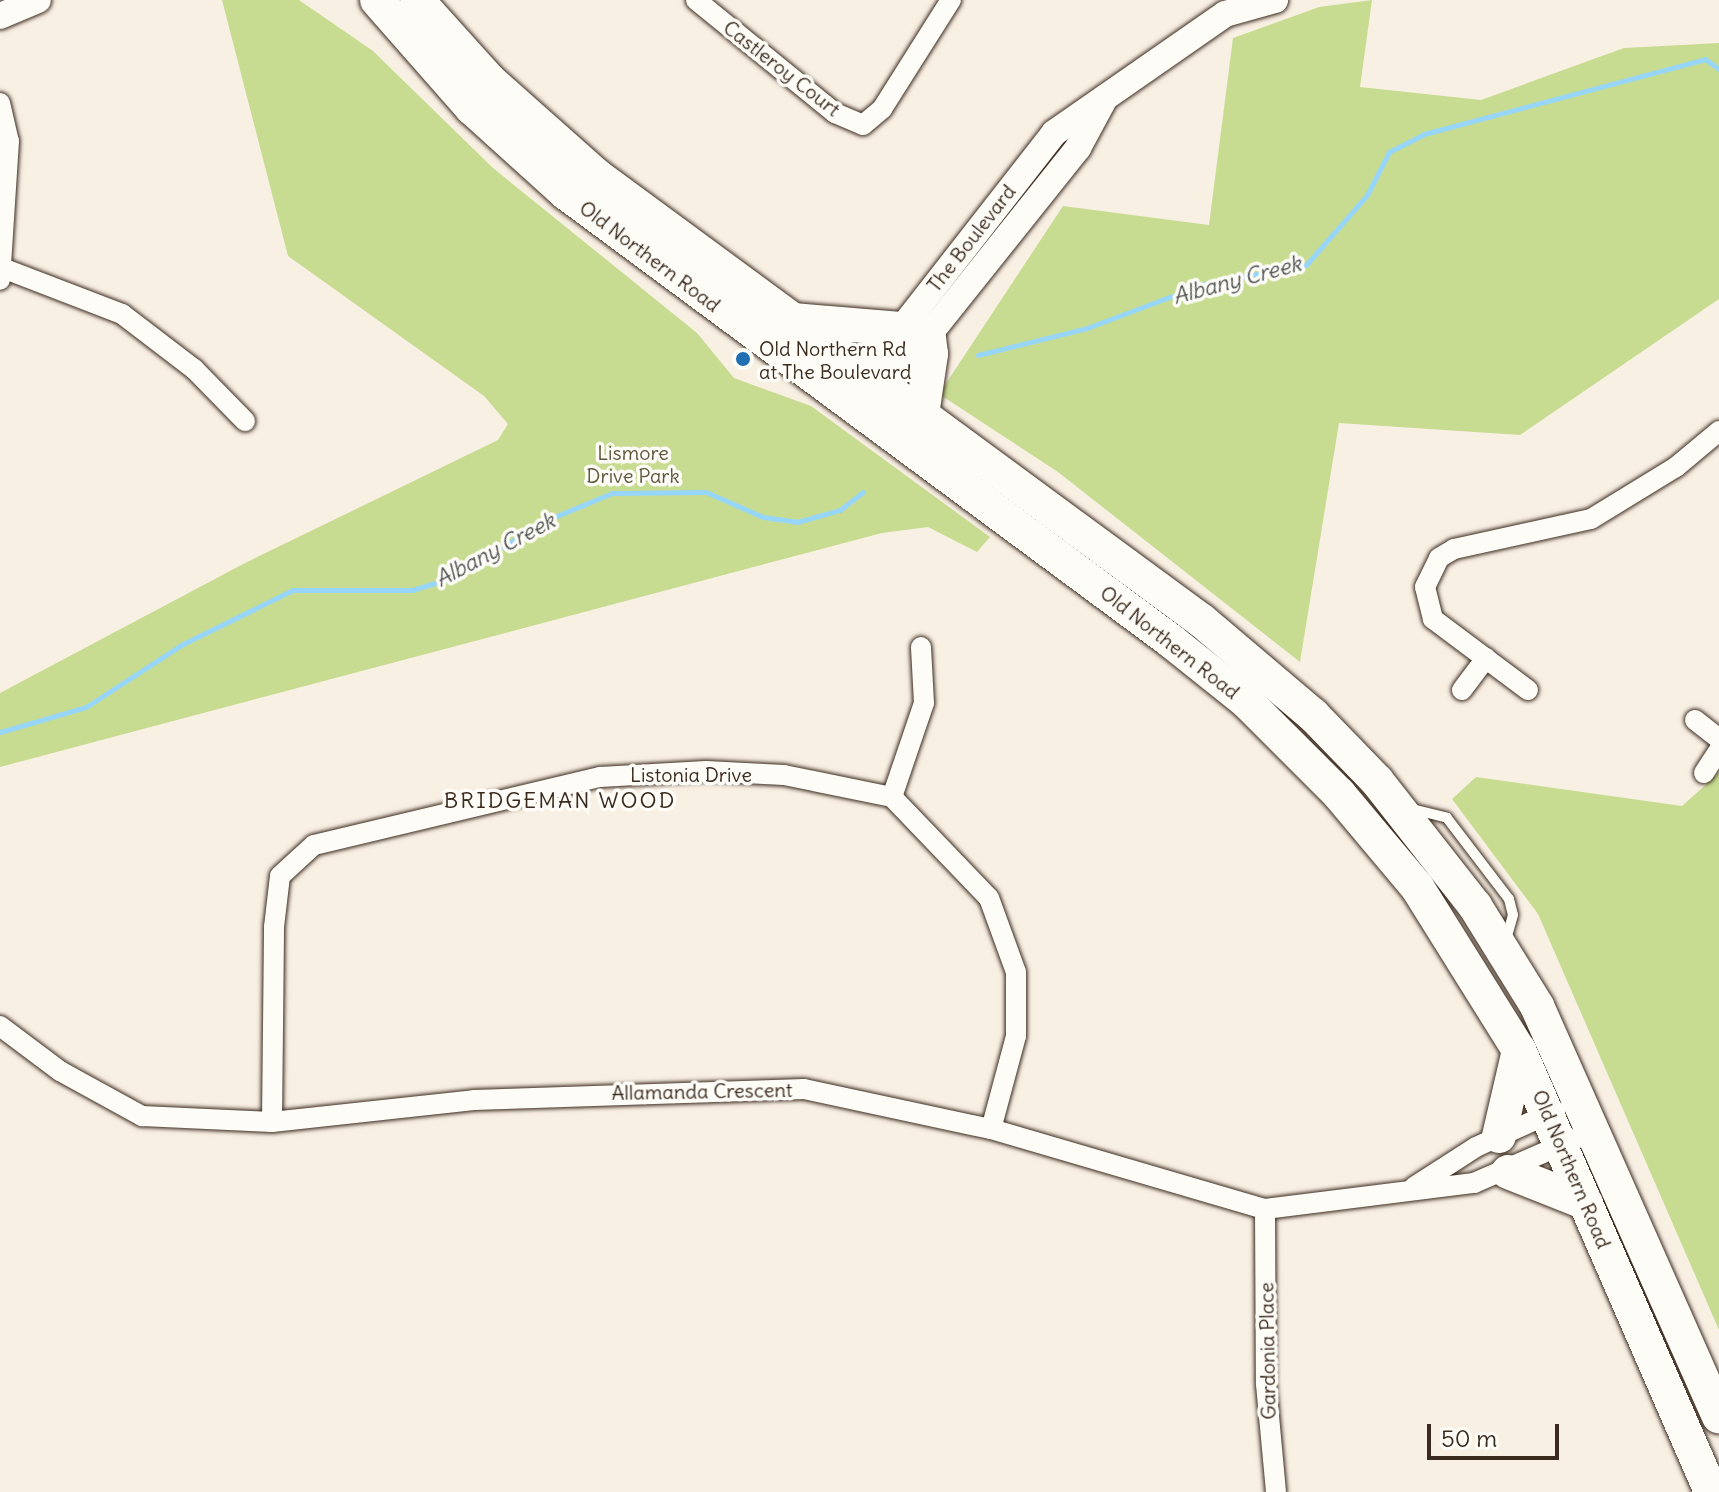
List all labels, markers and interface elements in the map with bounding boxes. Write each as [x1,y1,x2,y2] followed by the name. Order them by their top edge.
[719,15,845,121] street label: Castleroy Court
[922,180,1020,296] street label: The Boulevard
[575,195,725,317] street label: Old Northern Road
[1170,250,1304,310] water label: Albany Creek
[759,336,911,383] place label: Old Northern Rd at The Boulevard
[734,350,752,368] marker: Old Northern Rd at The Boulevard
[586,440,680,487] park label: Lismore Drive Park
[431,507,559,593] water label: Albany Creek
[1096,580,1244,704] street label: Old Northern Road
[630,762,752,786] street label: Listonia Drive
[444,788,676,814] district label: BRIDGEMAN WOOD
[611,1077,793,1105] street label: Allamanda Crescent
[1528,1086,1616,1252] street label: Old Northern Road
[1254,1282,1280,1420] street label: Gardonia Place
[1431,1408,1563,1458] scale bar
[1441,1423,1497,1453] text: 50 m

